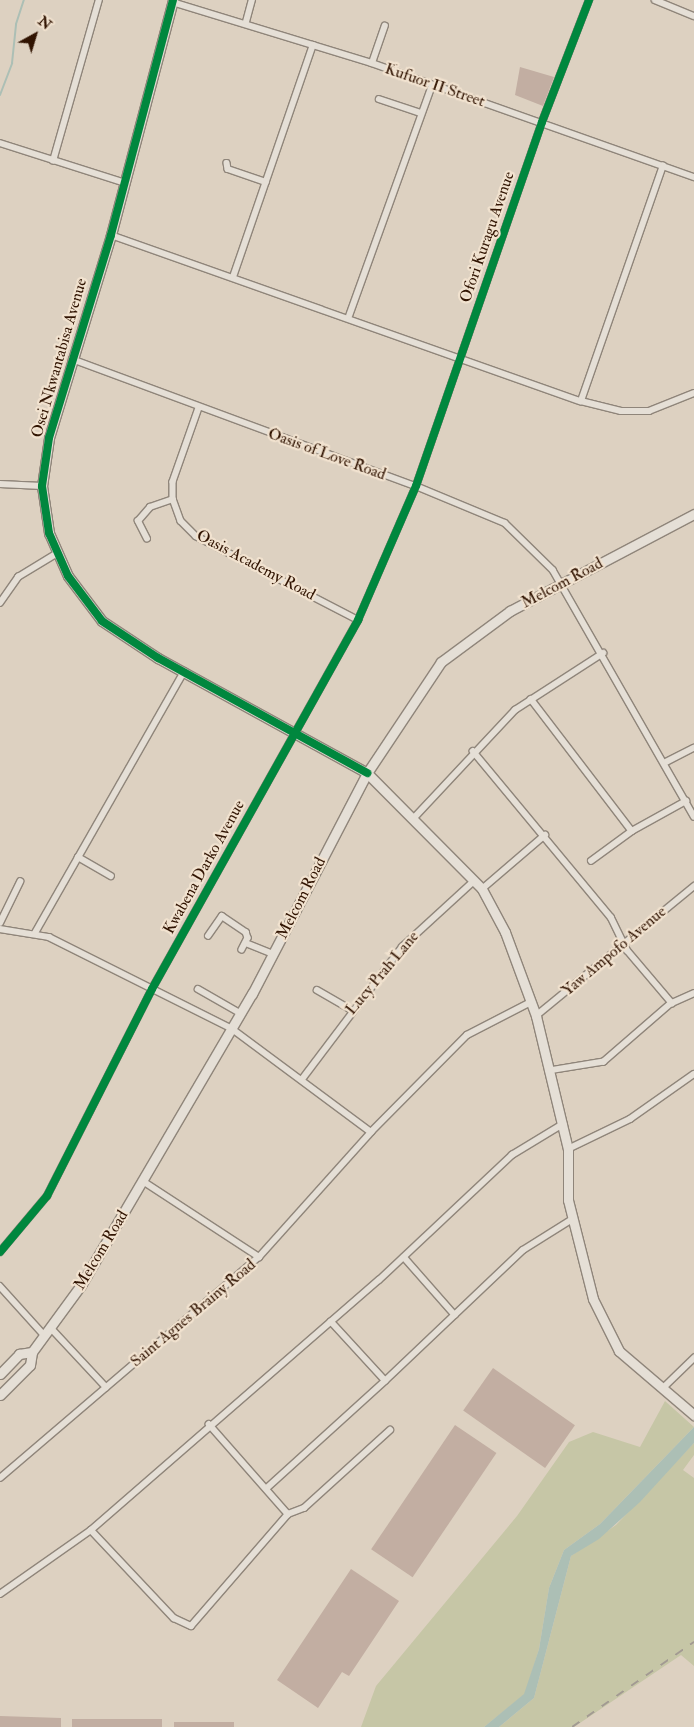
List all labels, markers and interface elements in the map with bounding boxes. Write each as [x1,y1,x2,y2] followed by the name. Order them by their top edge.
[10,10,60,60] north arrow
[35,12,55,34] text: N
[382,59,488,111] street label: Kufuor II Street
[456,169,518,305] street label: Ofori Kuragu Avenue
[27,276,91,440] street label: Osei Nkwantabisa Avenue
[265,424,389,484] street label: Oasis of Love Road
[193,526,319,604] street label: Oasis Academy Road
[518,554,606,612] street label: Melcom Road
[159,797,249,937] street label: Kwabena Darko Avenue
[272,854,330,942] street label: Melcom Road
[558,902,670,1000] street label: Yaw Ampofo Avenue
[341,927,423,1019] street label: Lucy Prah Lane
[70,1207,132,1293] street label: Melcom Road
[127,1255,259,1371] street label: Saint Agnes Brainy Road

